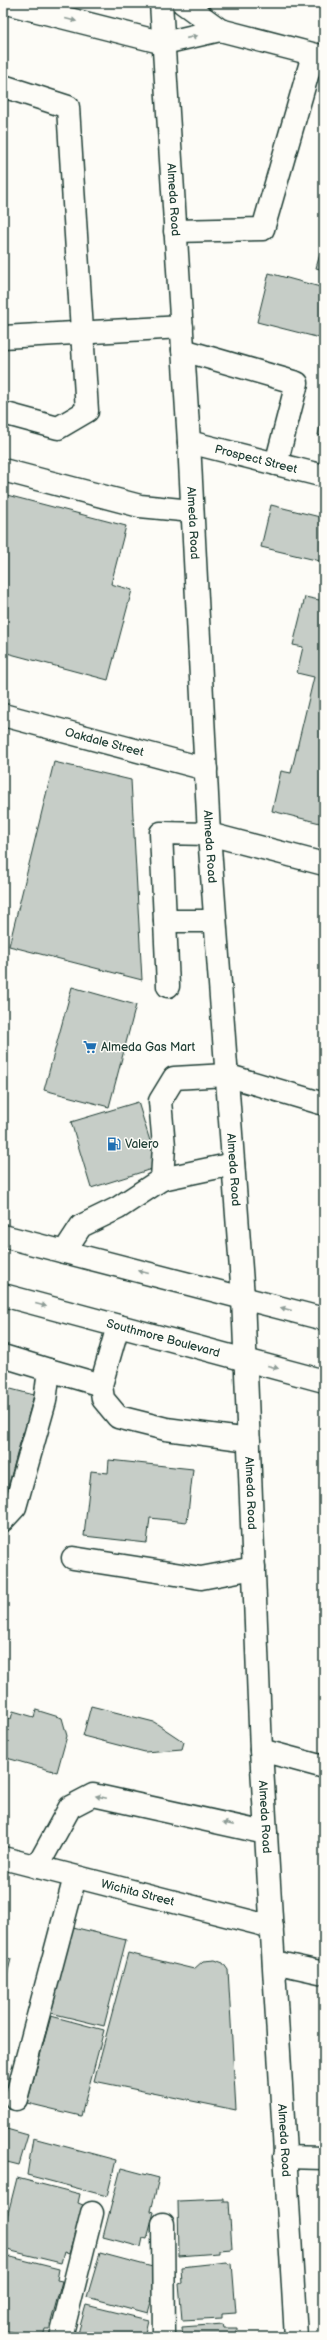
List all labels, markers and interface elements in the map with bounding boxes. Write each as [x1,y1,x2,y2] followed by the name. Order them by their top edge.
[65,17,77,23] one-way arrow
[186,33,198,39] one-way arrow
[163,163,183,237] street label: Almeda Road
[213,442,299,477] street label: Prospect Street
[183,486,202,560] street label: Almeda Road
[63,725,146,760] street label: Oakdale Street
[200,810,220,884] street label: Almeda Road
[82,1039,98,1055] supermarket icon: Almeda Gas Mart
[101,1040,196,1055] place label: Almeda Gas Mart
[223,1133,243,1207] street label: Almeda Road
[106,1136,122,1152] fuel station icon: Valero
[125,1137,159,1152] place label: Valero
[137,1269,149,1275] one-way arrow
[35,1302,47,1308] one-way arrow
[280,1306,292,1312] one-way arrow
[105,1316,222,1361] street label: Southmore Boulevard
[268,1364,280,1370] one-way arrow
[241,1456,259,1530] street label: Almeda Road
[255,1780,274,1854] street label: Almeda Road
[95,1794,107,1800] one-way arrow
[222,1821,234,1827] one-way arrow
[99,1876,176,1910] street label: Wichita Street
[274,2103,293,2177] street label: Almeda Road

